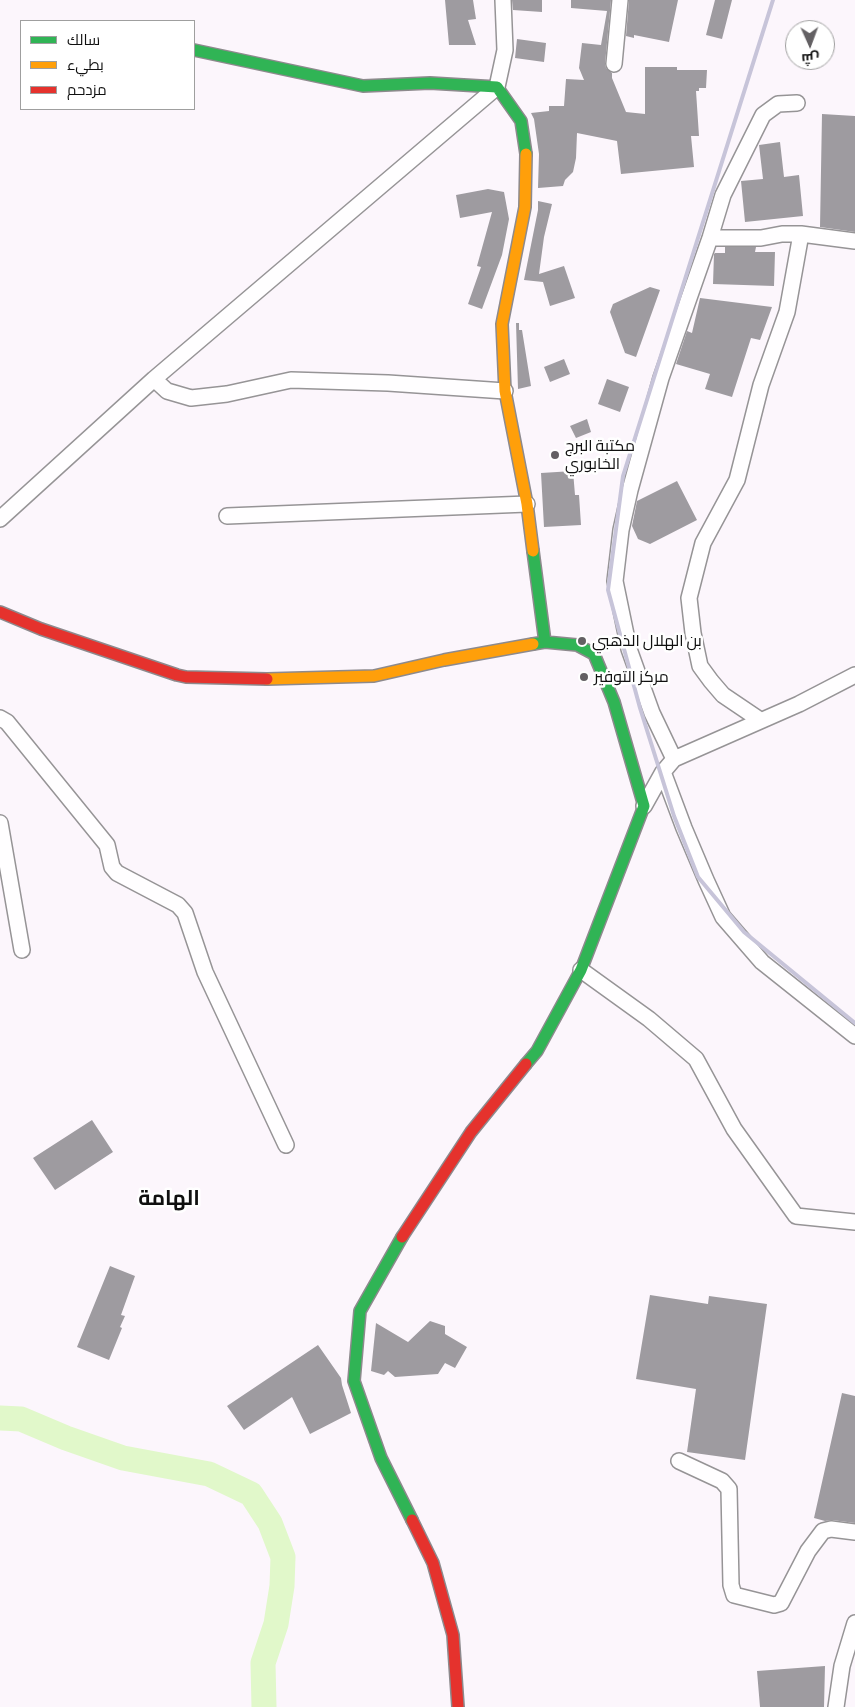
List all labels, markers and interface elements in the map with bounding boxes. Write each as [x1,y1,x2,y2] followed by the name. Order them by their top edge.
[20,20,195,110] legend
[785,20,835,70] north arrow
[67,32,100,48] text: سالك
[801,51,820,67] text: ش
[67,57,104,73] text: بطيء
[67,82,107,98] text: مزدحم
[565,436,635,474] place label: مكتبة البرج الخابوري
[549,449,561,461] marker: مكتبة البرج الخابوري
[592,631,702,651] place label: بن الهلال الذهبي
[576,635,588,647] marker: بن الهلال الذهبي
[594,667,669,687] place label: مركز التوفير
[578,671,590,683] marker: مركز التوفير
[138,1186,200,1212] district label: الهامة

